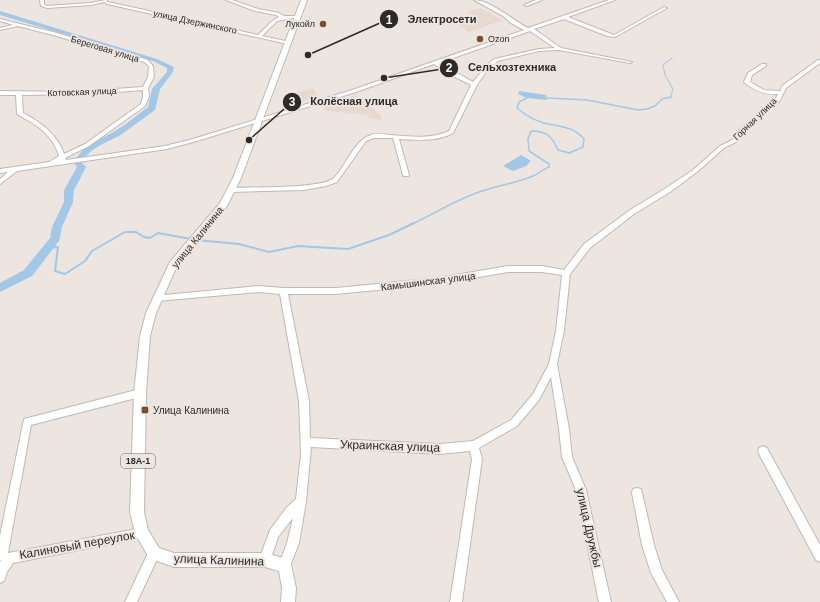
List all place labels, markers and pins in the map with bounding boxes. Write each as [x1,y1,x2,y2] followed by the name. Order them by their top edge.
[379,8,484,31] callout: Электросети
[285,19,315,29] place label: Лукойл
[318,19,328,29] marker: Лукойл
[475,34,485,44] marker: Ozon
[488,34,510,44] place label: Ozon
[439,56,564,79] callout: Сельхозтехника
[282,90,406,113] callout: Колёсная улица
[140,405,150,415] marker: Улица Калинина
[153,405,230,416] place label: Улица Калинина

